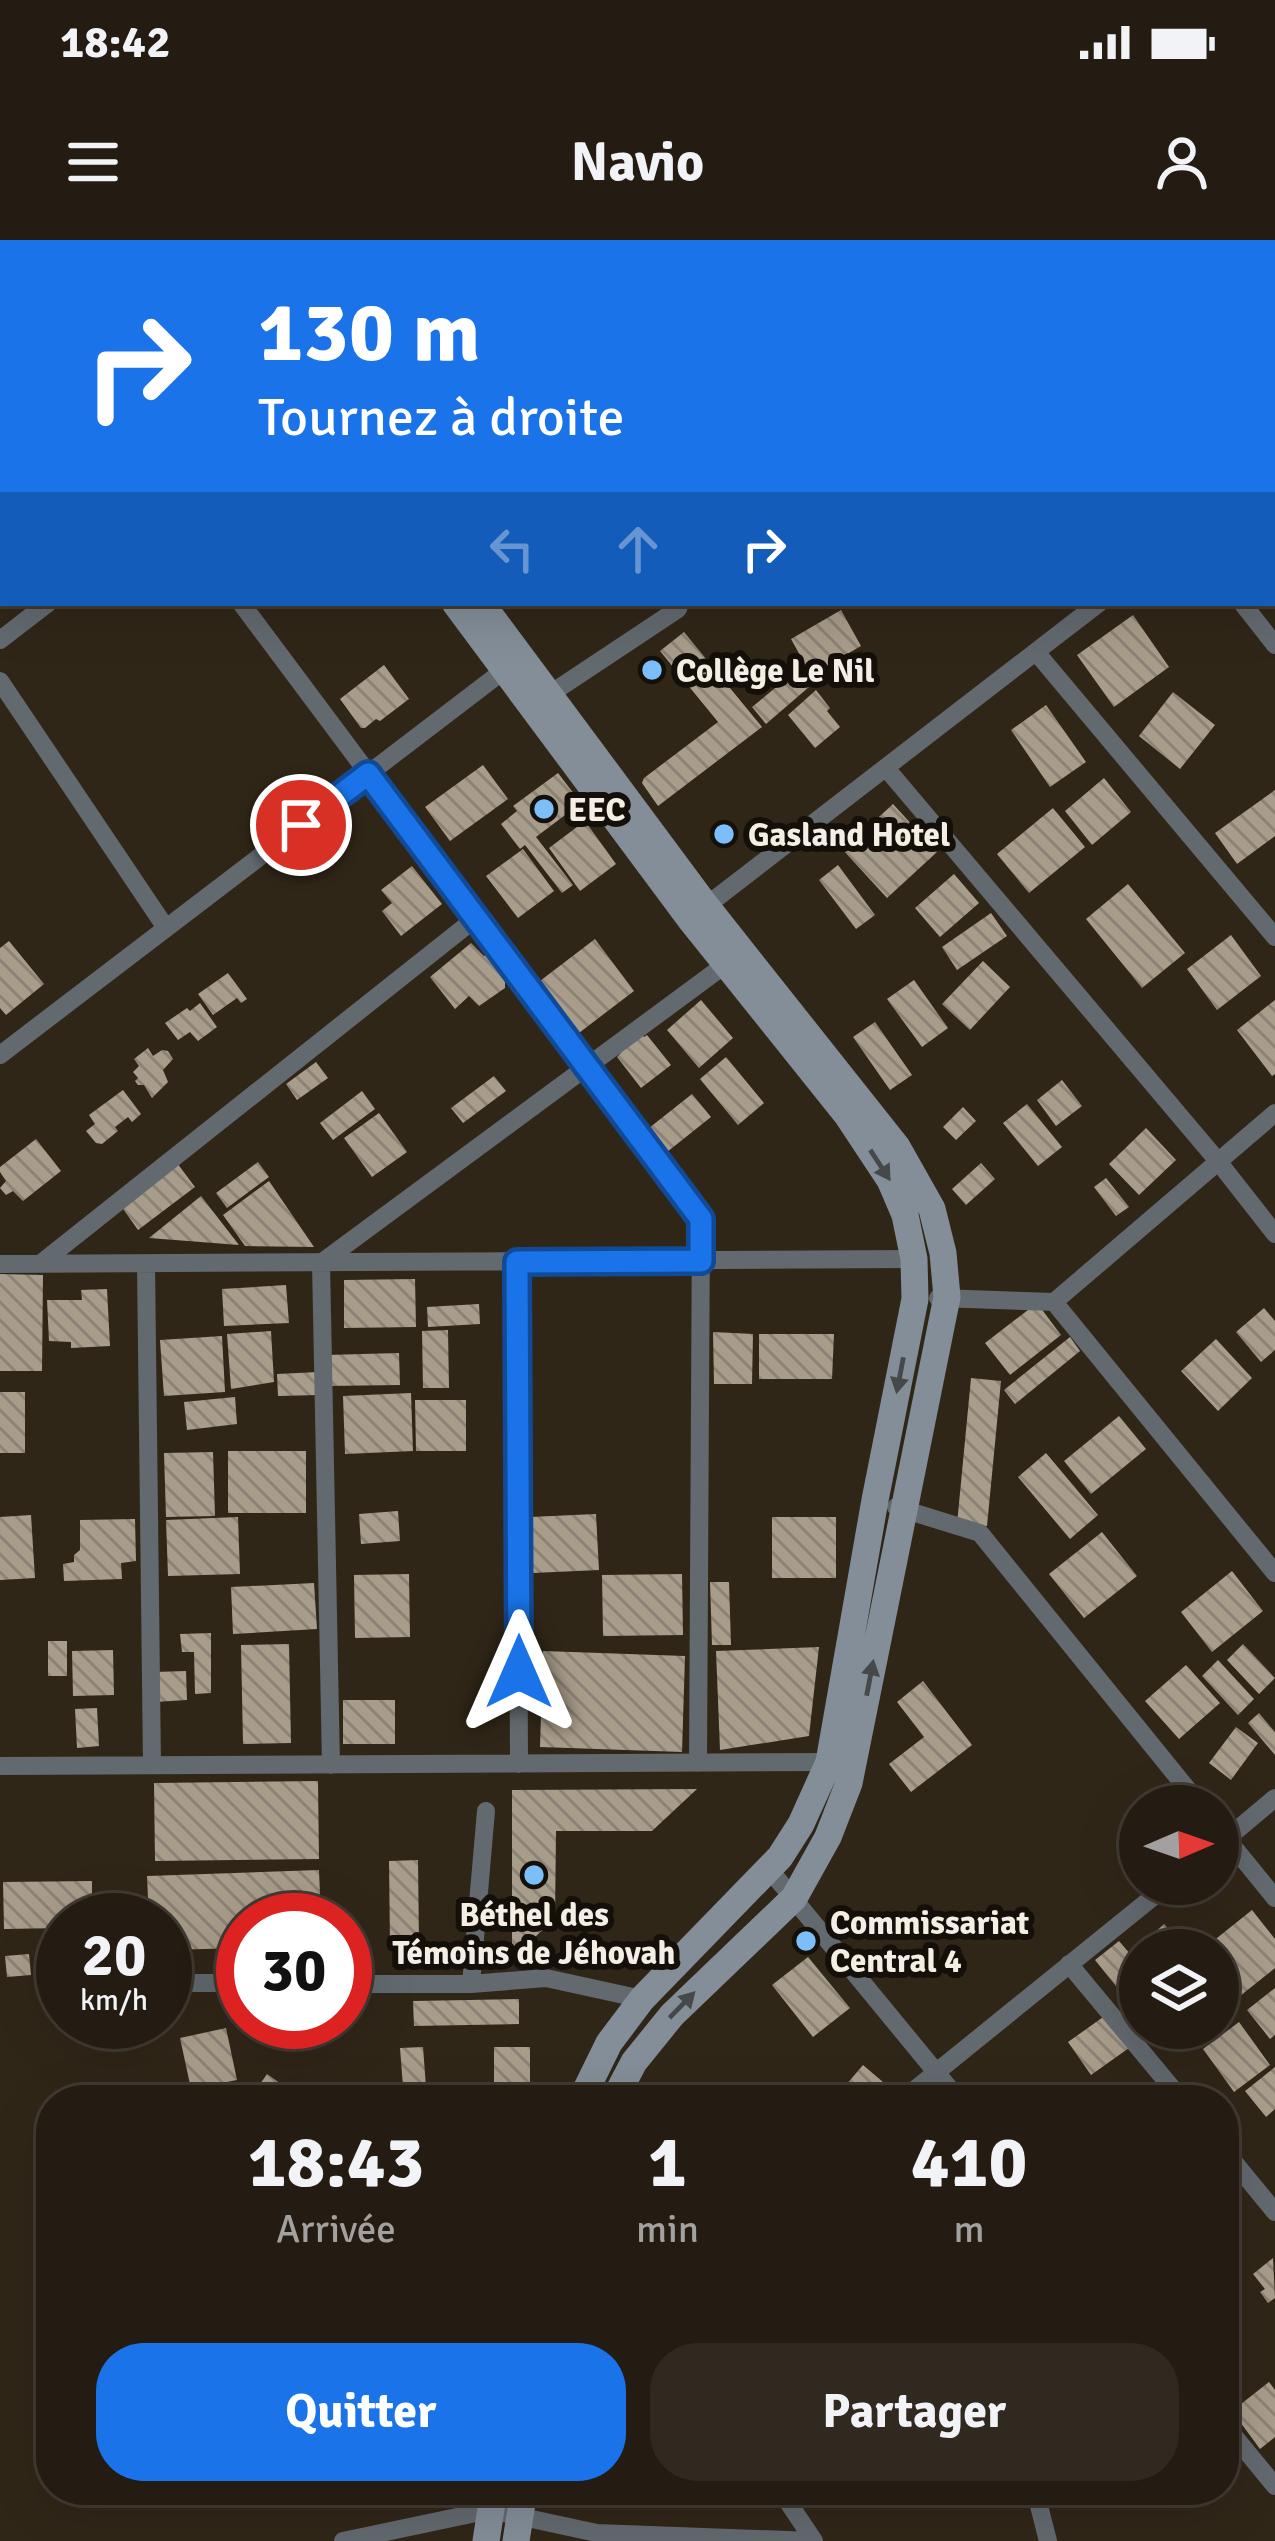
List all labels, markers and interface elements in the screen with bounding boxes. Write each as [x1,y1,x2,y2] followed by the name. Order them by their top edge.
[60,15,170,70] text: 18:42
[60,129,126,195] icon: menu
[571,129,704,196] text: Navio
[1149,129,1215,195] icon: person
[258,281,480,385] text: 130 m
[60,288,216,444] icon: right
[258,384,625,451] text: Tournez à droite
[479,516,545,582] icon: left
[605,516,671,582] icon: ahead
[731,516,797,582] icon: right
[676,651,875,692] place label: Collège Le Nil
[639,657,665,683] marker: Collège Le Nil
[250,774,352,876] pin
[568,790,626,831] place label: EEC
[268,792,334,858] icon: arrive
[531,796,557,822] marker: EEC
[748,815,950,856] place label: Gasland Hotel
[711,821,737,847] marker: Gasland Hotel
[869,1149,891,1182] one-way arrow
[890,1356,909,1394] one-way arrow
[456,1609,582,1735] position arrow
[862,1659,881,1697] one-way arrow
[1119,1785,1239,1905] north arrow
[1119,1785,1239,2049] map controls
[521,1862,547,1888] marker: Béthel des Témoins de Jéhovah
[216,1893,372,2049] speed limit sign: 30
[393,1895,675,1974] place label: Béthel des Témoins de Jéhovah
[830,1903,1029,1982] place label: Commissariat Central 4
[82,1919,146,1993] text: 20
[793,1928,819,1954] marker: Commissariat Central 4
[1119,1929,1239,2049] button: layers
[80,1982,148,2019] text: km/h
[668,1991,696,2020] one-way arrow
[248,2118,424,2207] text: 18:43
[648,2118,687,2207] text: 1
[911,2118,1027,2207] text: 410
[276,2205,396,2253] text: Arrivée
[636,2205,699,2253] text: min
[953,2205,985,2253] text: m
[96,2343,626,2481] button: Quitter
[650,2343,1179,2481] button: Partager

